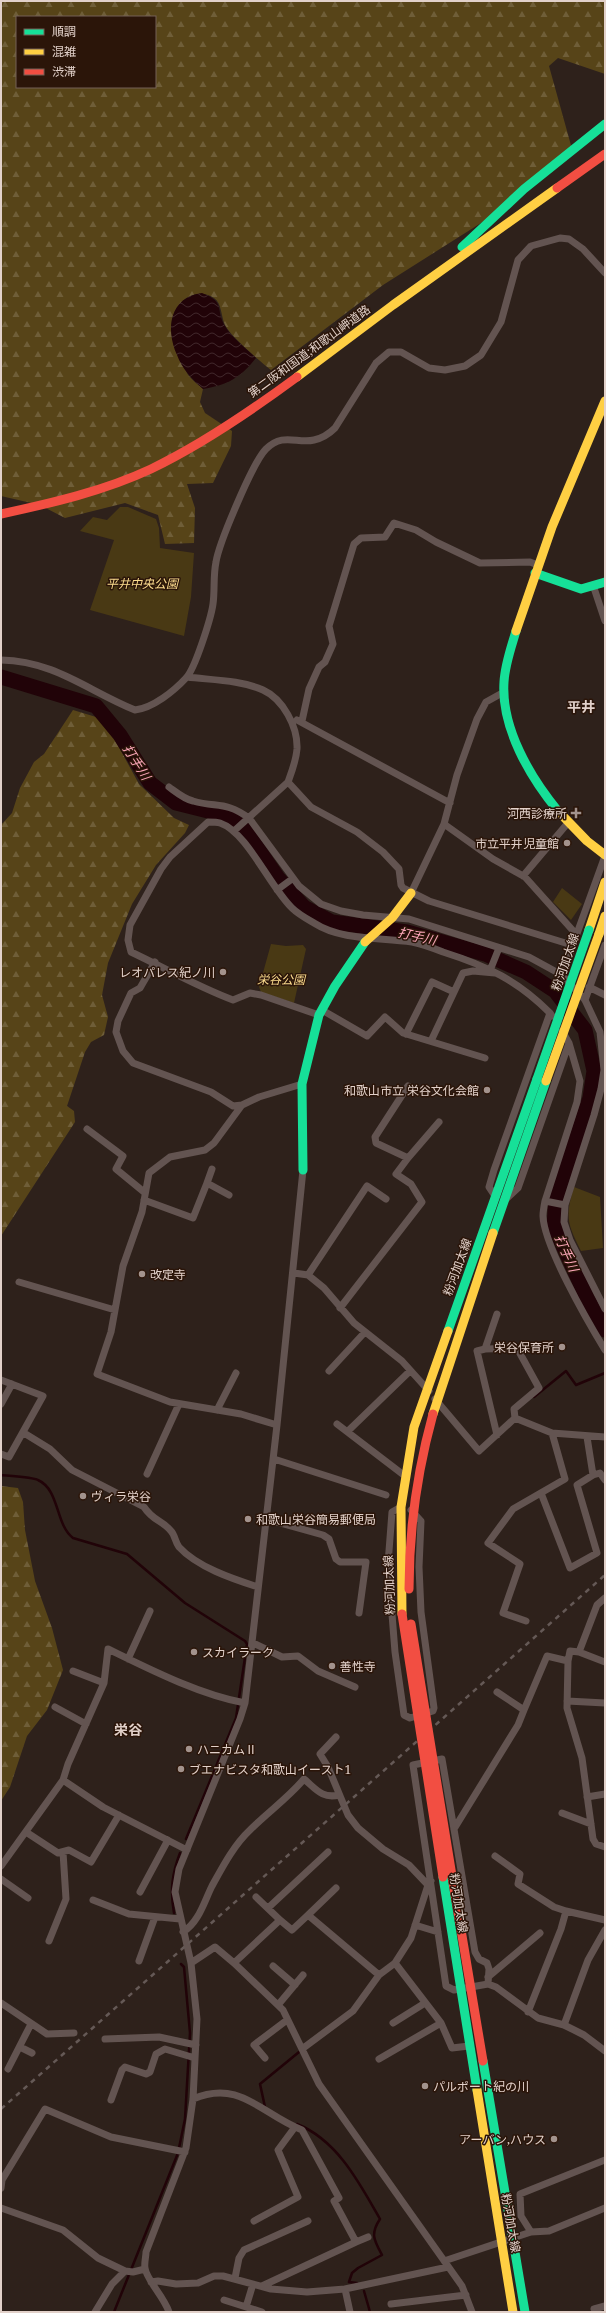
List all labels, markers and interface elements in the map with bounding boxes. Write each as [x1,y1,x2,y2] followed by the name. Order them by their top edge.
[16,16,156,88] legend
[52,23,76,40] text: 順調
[52,43,76,60] text: 混雑
[52,63,76,80] text: 渋滞
[244,301,374,401] street label: 第二阪和国道;和歌山岬道路
[106,575,180,592] park label: 平井中央公園
[567,697,595,716] district label: 平井
[119,741,156,785] water label: 打手川
[507,805,567,822] place label: 河西診療所
[570,807,582,819] marker: 河西診療所
[475,835,559,852] place label: 市立平井児童館
[562,838,572,848] marker: 市立平井児童館
[396,923,440,950] water label: 打手川
[547,931,583,993] street label: 粉河加太線
[119,964,215,981] place label: レオパレス紀ノ川
[218,967,228,977] marker: レオパレス紀ノ川
[257,971,307,988] park label: 栄谷公園
[344,1082,479,1099] place label: 和歌山市立 栄谷文化会館
[482,1085,492,1095] marker: 和歌山市立 栄谷文化会館
[551,1232,584,1276] water label: 打手川
[439,1236,475,1298] street label: 粉河加太線
[150,1266,186,1283] place label: 改定寺
[137,1269,147,1279] marker: 改定寺
[494,1339,554,1356] place label: 栄谷保育所
[557,1342,567,1352] marker: 栄谷保育所
[91,1488,151,1505] place label: ヴィラ栄谷
[78,1491,88,1501] marker: ヴィラ栄谷
[256,1511,376,1528] place label: 和歌山栄谷簡易郵便局
[243,1514,253,1524] marker: 和歌山栄谷簡易郵便局
[379,1555,399,1615] street label: 粉河加太線
[202,1644,274,1661] place label: スカイラーク
[189,1647,199,1657] marker: スカイラーク
[340,1658,376,1675] place label: 善性寺
[327,1661,337,1671] marker: 善性寺
[114,1720,143,1739] district label: 栄谷
[197,1741,257,1758] place label: ハニカムⅡ
[184,1744,194,1754] marker: ハニカムⅡ
[189,1761,351,1778] place label: ブエナビスタ和歌山イースト1
[176,1764,186,1774] marker: ブエナビスタ和歌山イースト1
[446,1872,472,1934] street label: 粉河加太線
[433,2078,529,2095] place label: パルポート紀の川
[420,2081,430,2091] marker: パルポート紀の川
[459,2131,546,2148] place label: アーバン,ハウス
[549,2134,559,2144] marker: アーバン,ハウス
[497,2192,525,2254] street label: 粉河加太線

